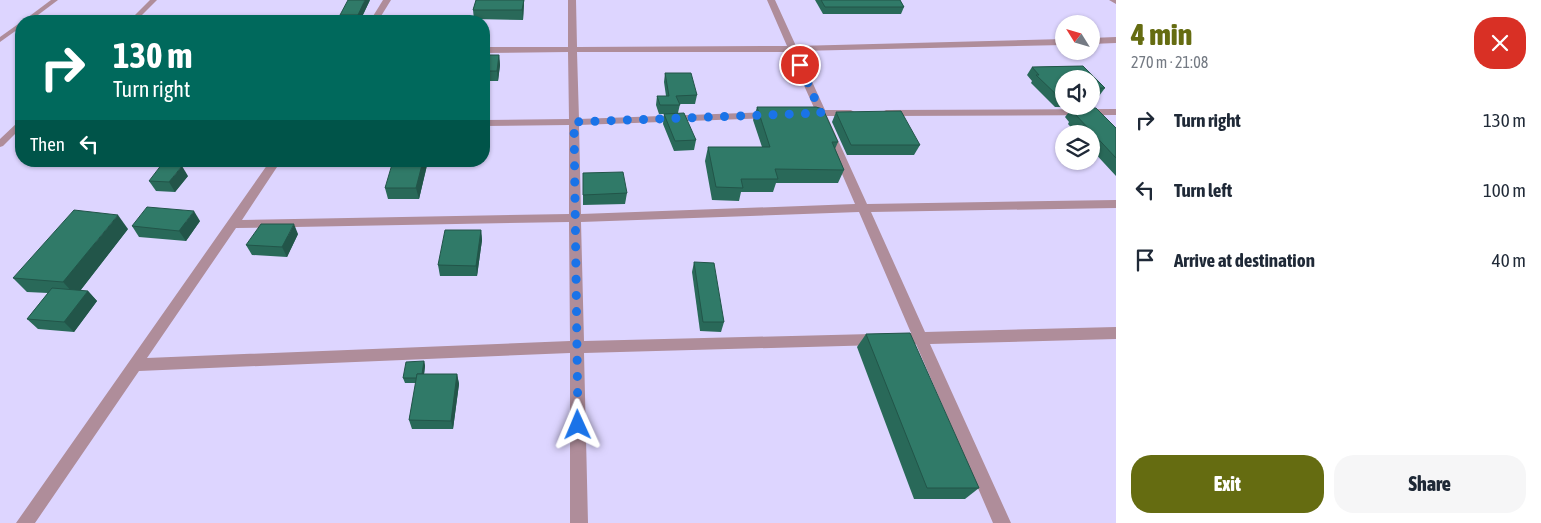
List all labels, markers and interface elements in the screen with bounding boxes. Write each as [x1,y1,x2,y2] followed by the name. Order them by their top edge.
[1055,15,1100,60] north arrow
[1055,15,1100,170] map controls
[1131,17,1192,51] text: 4 min
[1474,17,1526,69] button: close
[30,35,95,100] icon: right
[113,35,192,75] text: 130 m
[779,44,821,86] pin
[786,51,814,79] icon: arrive
[1131,53,1208,71] text: 270 m · 21:08
[1055,70,1100,115] button: sound
[113,76,190,102] text: Turn right
[1131,106,1159,134] icon: right
[1174,109,1241,131] text: Turn right
[1483,109,1526,131] text: 130 m
[1055,125,1100,170] button: layers
[75,130,103,158] icon: left
[30,133,65,155] text: Then
[1131,176,1159,204] icon: left
[1174,179,1232,201] text: Turn left
[1483,179,1526,201] text: 100 m
[1131,246,1159,274] icon: arrive
[1174,249,1315,271] text: Arrive at destination
[1492,249,1526,271] text: 40 m
[551,398,603,450] position arrow
[1131,455,1324,513] button: Exit
[1334,455,1526,513] button: Share

